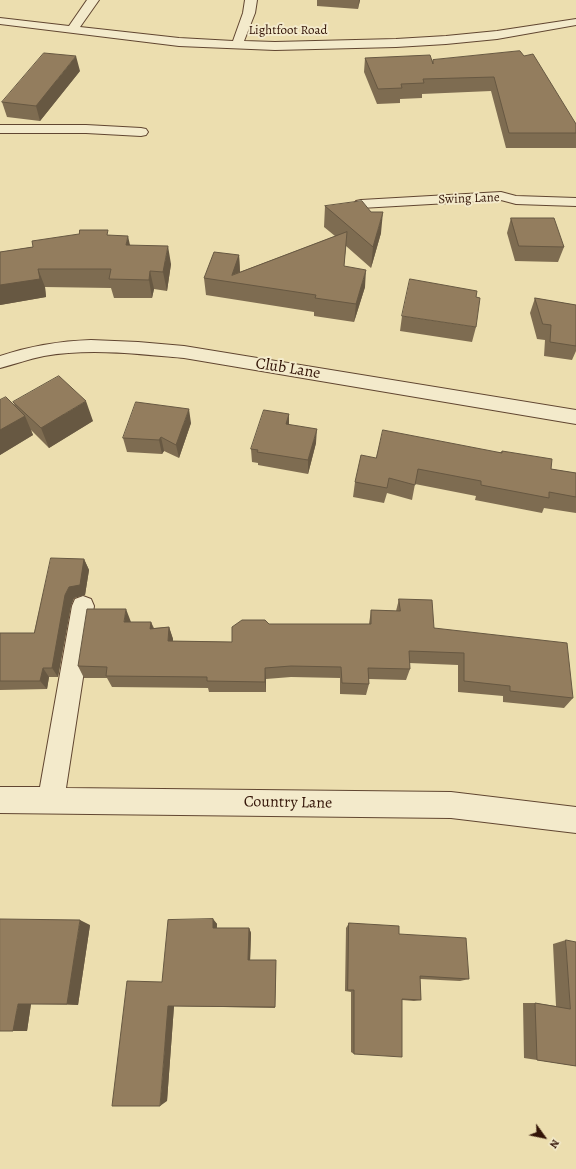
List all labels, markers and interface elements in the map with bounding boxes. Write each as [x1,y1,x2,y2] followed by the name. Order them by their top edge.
[249,23,327,39] street label: Lightfoot Road
[438,190,500,208] street label: Swing Lane
[254,354,322,384] street label: Club Lane
[244,793,332,813] street label: Country Lane
[524,1117,564,1157] north arrow
[546,1136,563,1151] text: N

